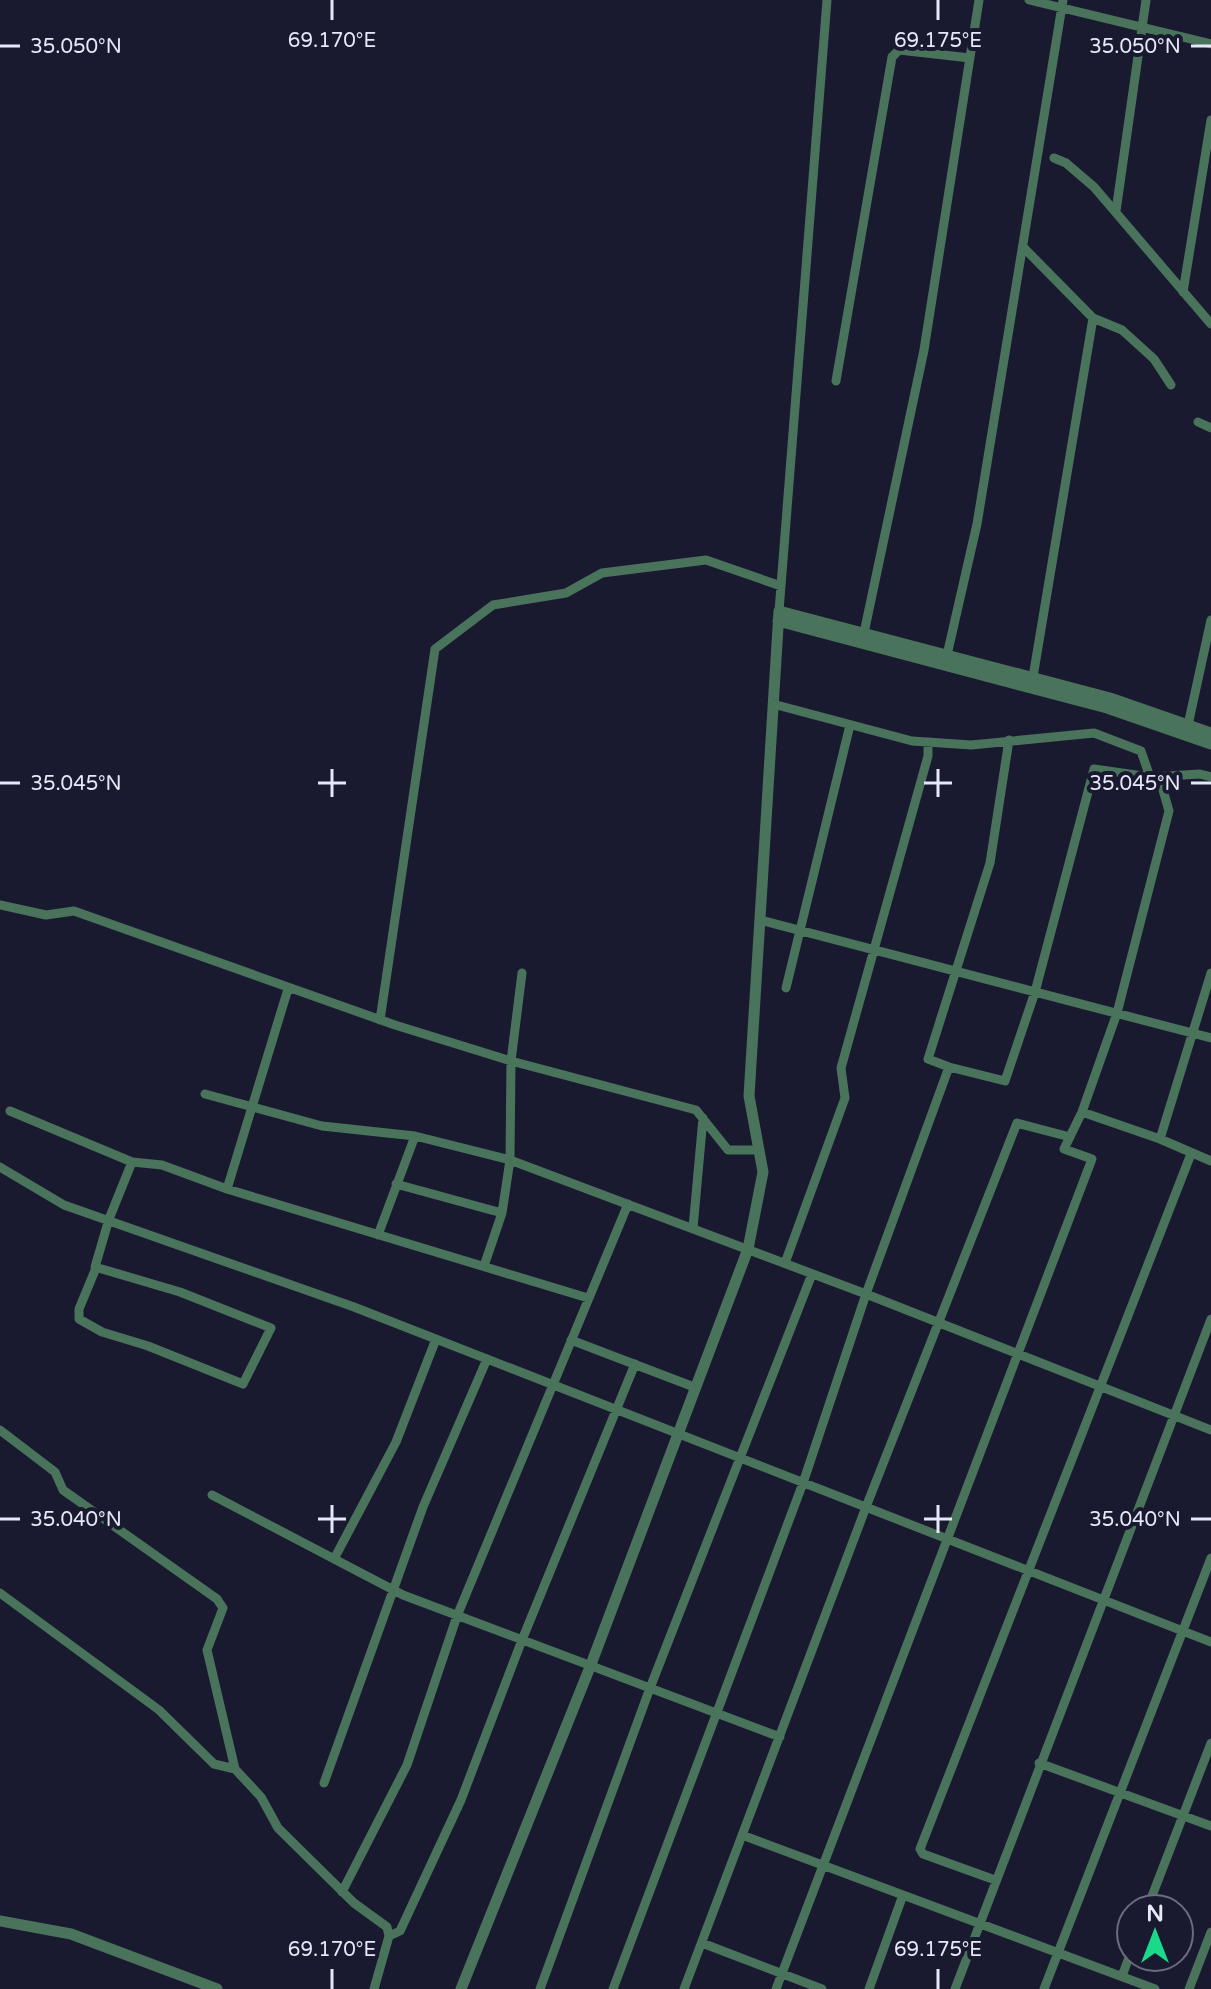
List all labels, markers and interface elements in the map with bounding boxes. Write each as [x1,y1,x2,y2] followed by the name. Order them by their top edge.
[288,29,376,53] text: 69.170°E
[894,29,982,53] text: 69.175°E
[30,35,122,59] text: 35.050°N
[1089,35,1181,59] text: 35.050°N
[30,772,122,796] text: 35.045°N
[1089,772,1181,796] text: 35.045°N
[30,1508,122,1532] text: 35.040°N
[1089,1508,1181,1532] text: 35.040°N
[1115,1893,1195,1973] north arrow
[1146,1901,1164,1927] text: N
[288,1938,376,1962] text: 69.170°E
[894,1938,982,1962] text: 69.175°E

